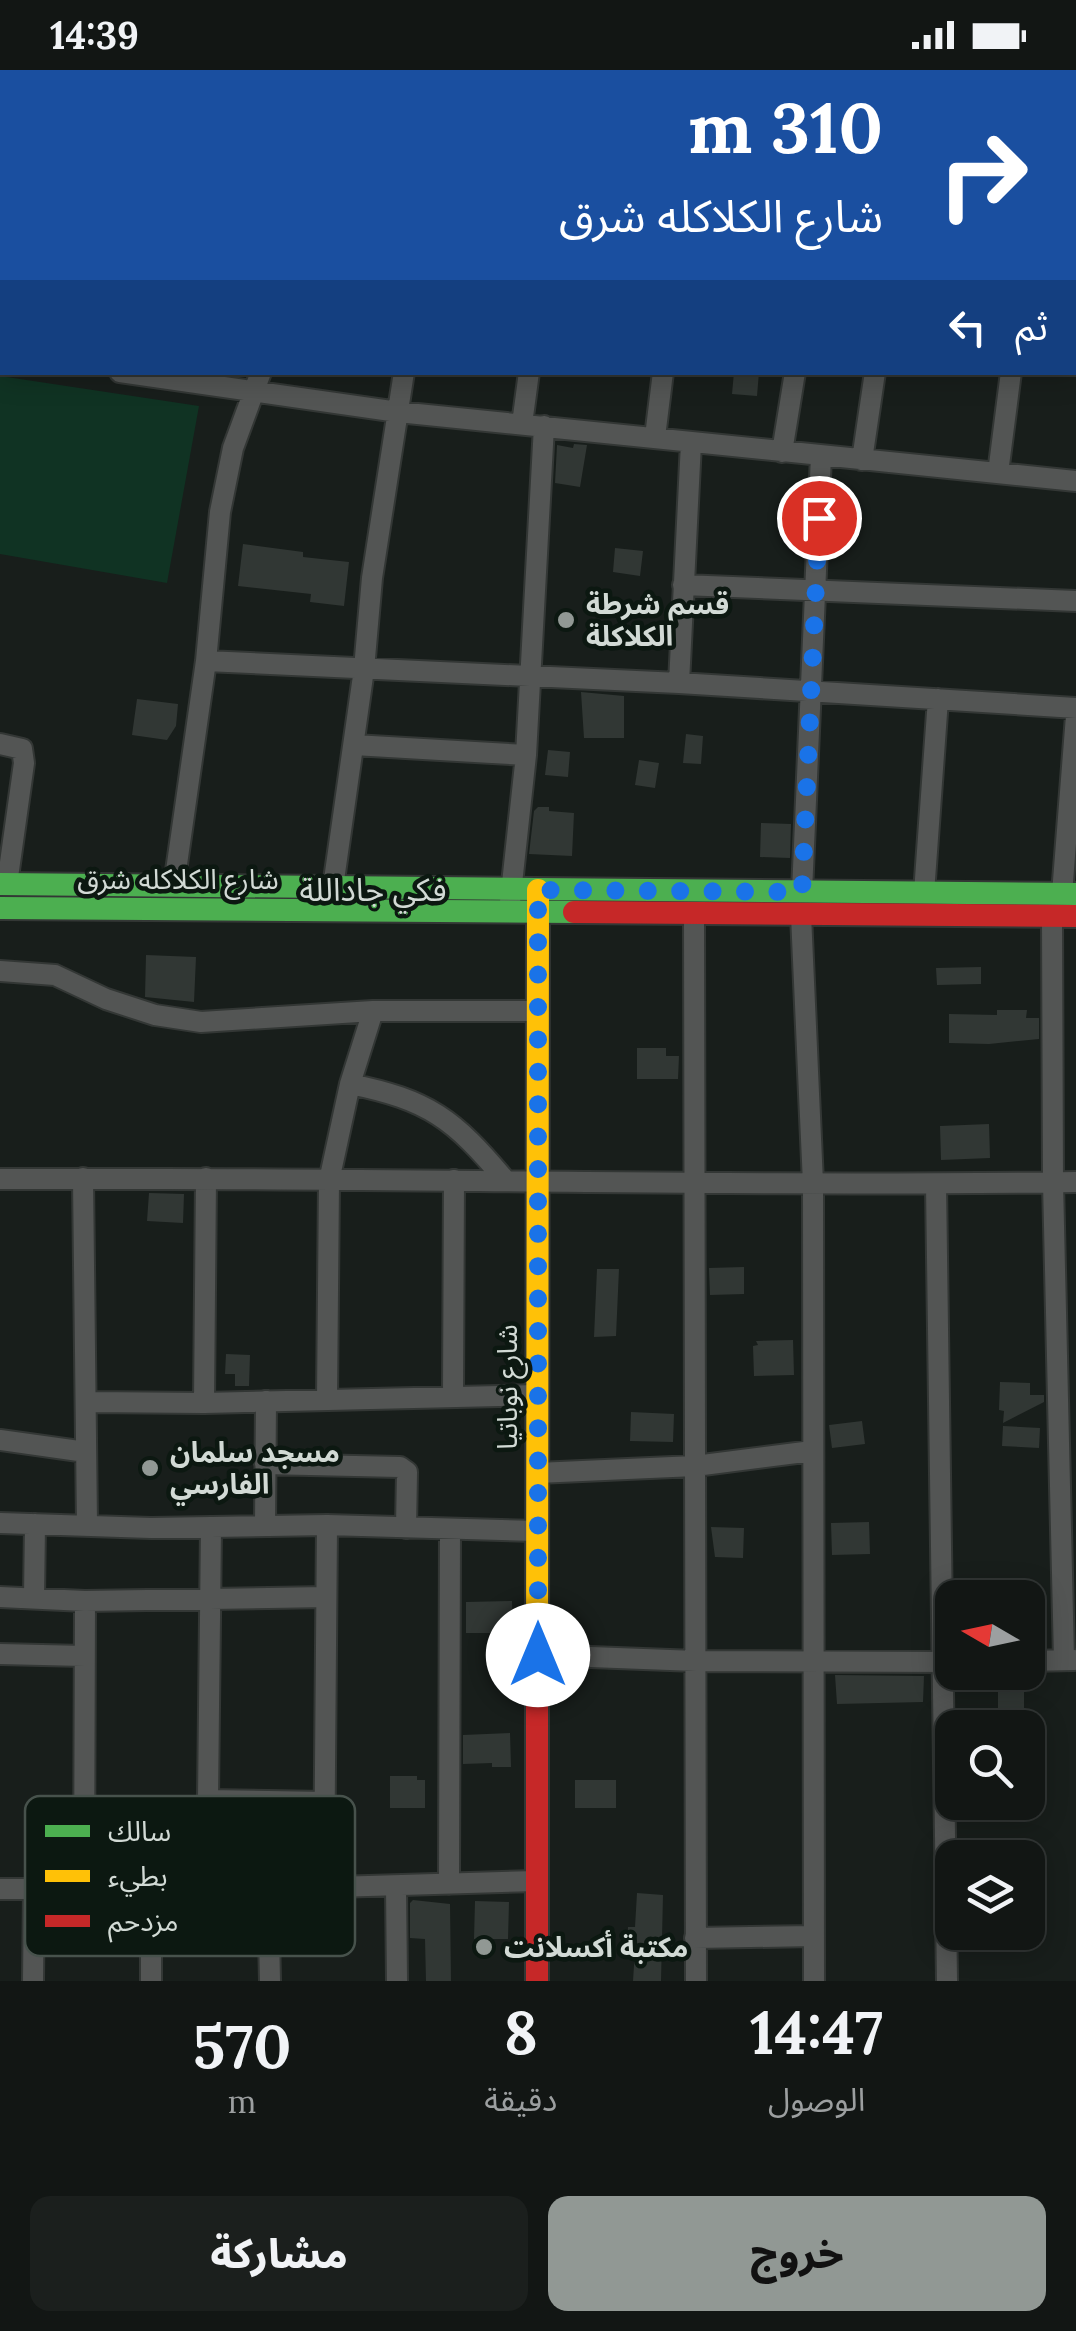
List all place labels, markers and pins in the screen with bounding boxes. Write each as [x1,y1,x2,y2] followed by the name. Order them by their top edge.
[777,476,862,561] pin
[586,586,729,654] place label: قسم شرطة الكلاكلة
[555,609,577,631] marker: قسم شرطة الكلاكلة
[170,1434,340,1506] place label: مسجد سلمان الفارسي
[139,1457,161,1479] marker: مسجد سلمان الفارسي
[504,1929,688,1965] place label: مكتبة أكسلانت
[473,1936,495,1958] marker: مكتبة أكسلانت

